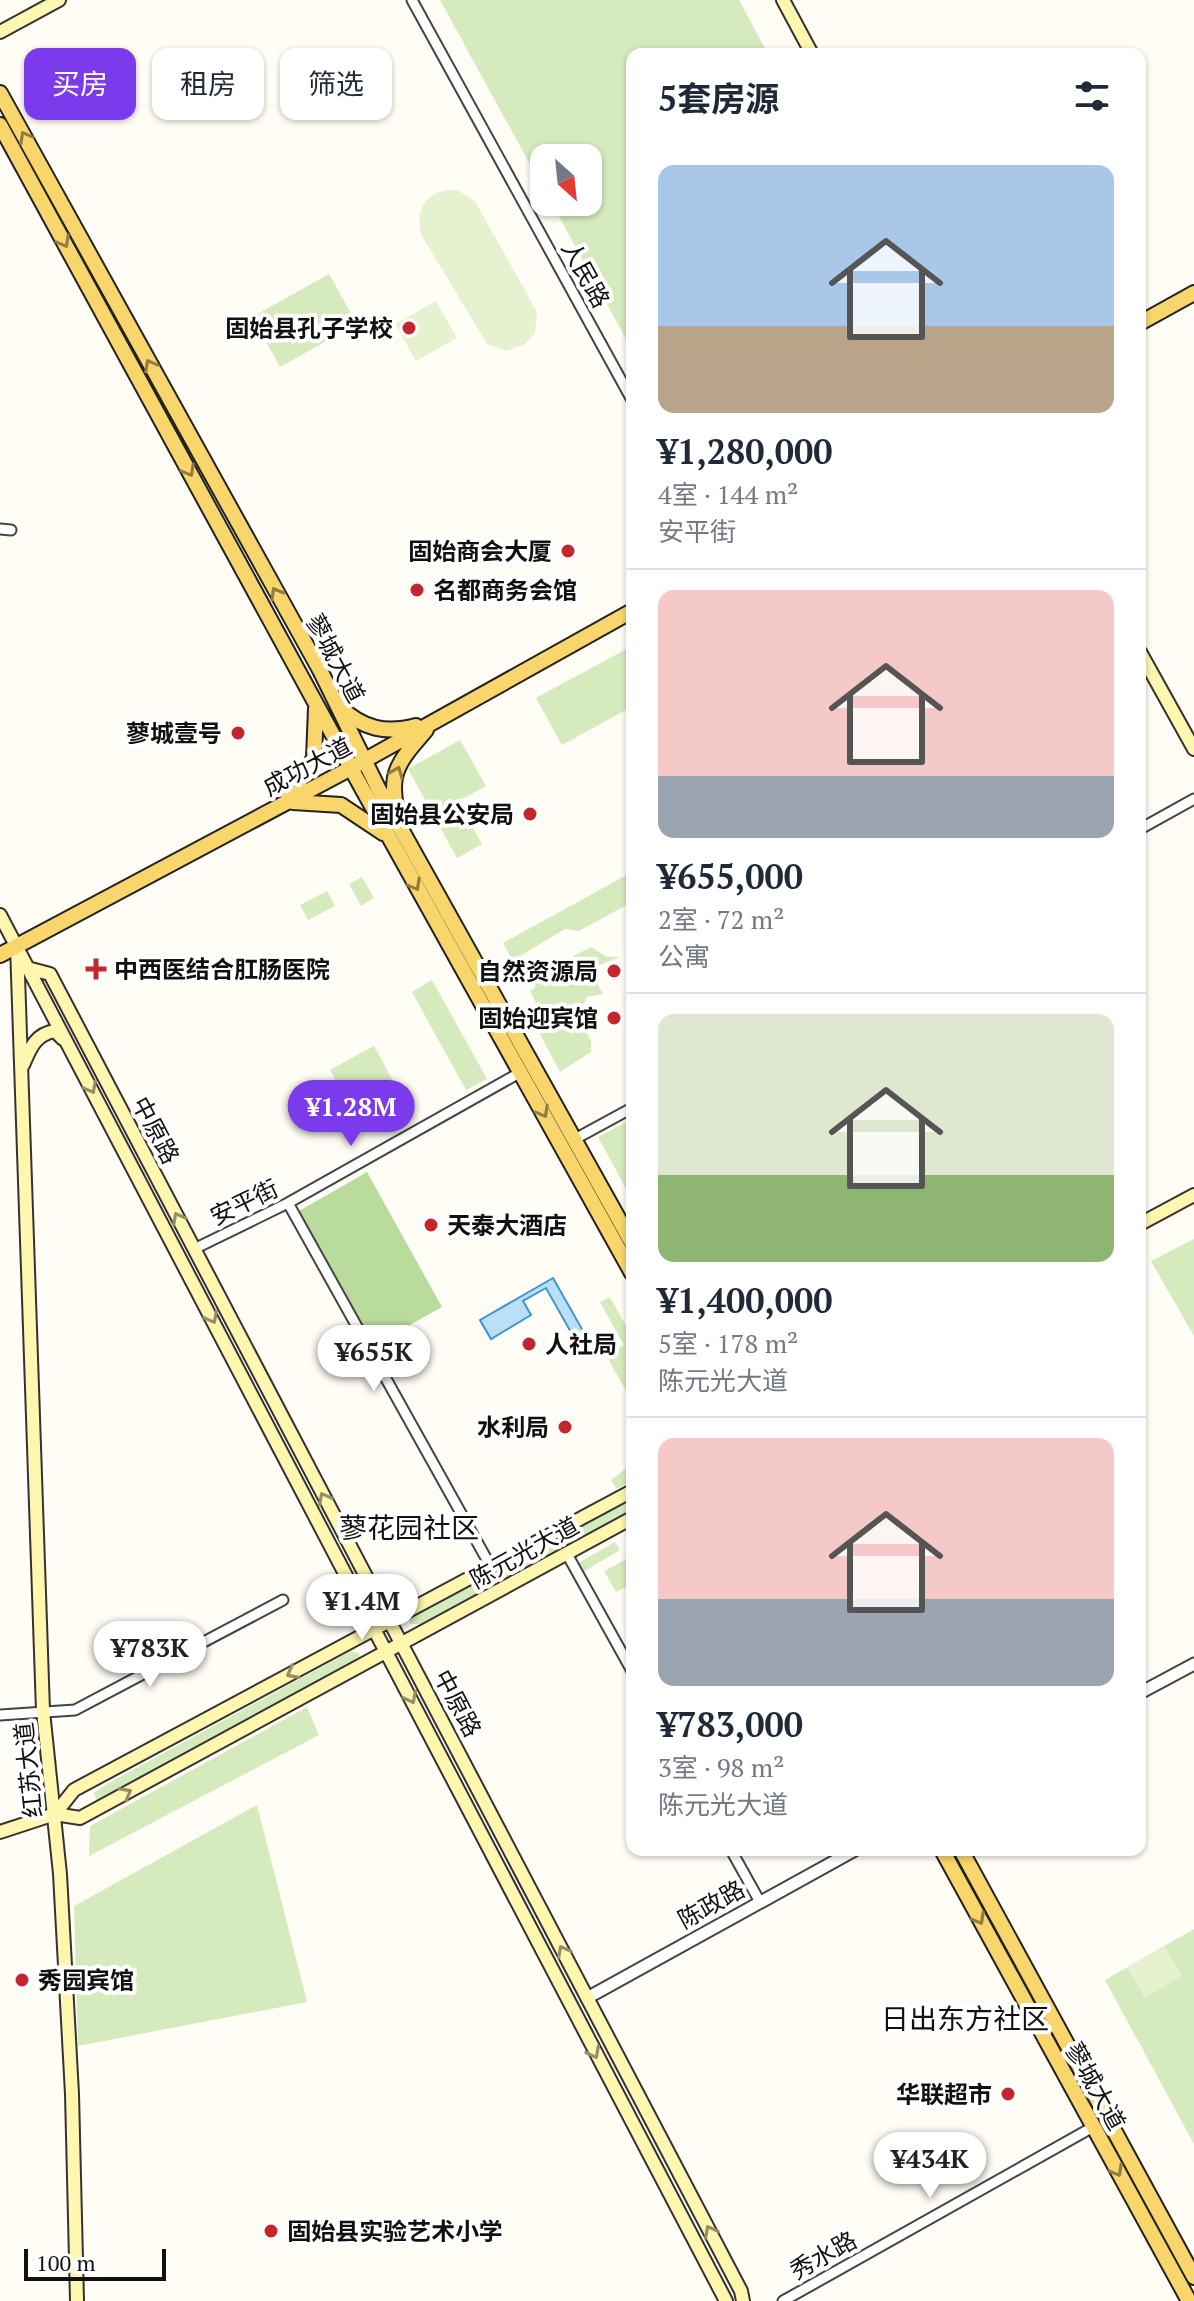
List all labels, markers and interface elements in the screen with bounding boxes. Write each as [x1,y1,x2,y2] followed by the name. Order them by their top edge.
[24,48,136,120] chip: 买房
[152,48,264,120] chip: 租房
[280,48,392,120] chip: 筛选
[1070,74,1114,118] icon: filters
[658,76,779,121] text: 5套房源
[19,131,34,145] one-way arrow
[530,144,602,216] north arrow
[530,144,602,216] map controls
[814,217,958,361] icon: home
[54,234,70,248] one-way arrow
[555,235,617,313] street label: 人民路
[225,312,393,344] place label: 固始县孔子学校
[400,319,418,337] marker: 固始县孔子学校
[144,359,160,374] one-way arrow
[658,429,833,474] text: ¥1,280,000
[179,462,194,477] one-way arrow
[658,477,798,511] text: 4室 · 144 m²
[658,514,736,548] text: 安平街
[408,535,552,567] place label: 固始商会大厦
[559,542,577,560] marker: 固始商会大厦
[433,574,577,606] place label: 名都商务会馆
[408,581,426,599] marker: 名都商务会馆
[270,586,285,601] one-way arrow
[299,608,373,708] street label: 蓼城大道
[814,642,958,786] icon: home
[126,717,222,749] place label: 蓼城壹号
[229,724,247,742] marker: 蓼城壹号
[257,729,357,803] street label: 成功大道
[387,765,404,779] one-way arrow
[370,798,514,830] place label: 固始县公安局
[521,805,539,823] marker: 固始县公安局
[658,854,803,899] text: ¥655,000
[406,877,421,892] one-way arrow
[658,902,784,936] text: 2室 · 72 m²
[658,939,710,973] text: 公寓
[114,953,330,985] place label: 中西医结合肛肠医院
[478,955,598,987] place label: 自然资源局
[85,958,107,980] marker: 中西医结合肛肠医院
[605,962,623,980] marker: 自然资源局
[478,1002,598,1034] place label: 固始迎宾馆
[605,1009,623,1027] marker: 固始迎宾馆
[814,1066,958,1210] icon: home
[82,1080,97,1095] one-way arrow
[286,1080,416,1148] pin: ¥1.28M
[306,1089,396,1123] text: ¥1.28M
[125,1091,187,1169] street label: 中原路
[533,1103,549,1117] one-way arrow
[205,1172,283,1232] street label: 安平街
[447,1209,567,1241] place label: 天泰大酒店
[172,1212,187,1226] one-way arrow
[422,1216,440,1234] marker: 天泰大酒店
[658,1278,833,1323] text: ¥1,400,000
[203,1310,218,1325] one-way arrow
[318,1325,430,1393] pin: ¥655K
[658,1326,798,1360] text: 5室 · 178 m²
[545,1328,617,1360] place label: 人社局
[335,1334,413,1368] text: ¥655K
[520,1335,538,1353] marker: 人社局
[658,1363,788,1397] text: 陈元光大道
[477,1411,549,1443] place label: 水利局
[556,1418,574,1436] marker: 水利局
[814,1490,958,1634] icon: home
[319,1492,334,1506] one-way arrow
[339,1509,479,1546] district label: 蓼花园社区
[464,1509,584,1595] street label: 陈元光大道
[306,1574,418,1642] pin: ¥1.4M
[324,1583,400,1617] text: ¥1.4M
[94,1621,206,1689] pin: ¥783K
[111,1630,189,1664] text: ¥783K
[285,1663,300,1678] one-way arrow
[427,1664,489,1742] street label: 中原路
[401,1689,416,1704] one-way arrow
[658,1702,803,1747] text: ¥783,000
[7,1721,49,1819] street label: 红苏大道
[658,1750,784,1784] text: 3室 · 98 m²
[118,1787,132,1803] one-way arrow
[658,1787,788,1821] text: 陈元光大道
[672,1873,750,1935] street label: 陈政路
[970,1910,985,1925] one-way arrow
[557,1945,573,1959] one-way arrow
[38,1964,134,1996] place label: 秀园宾馆
[13,1971,31,1989] marker: 秀园宾馆
[881,2000,1049,2037] district label: 日出东方社区
[1059,2036,1133,2136] street label: 蓼城大道
[585,2045,600,2059] one-way arrow
[896,2078,992,2110] place label: 华联超市
[999,2085,1017,2103] marker: 华联超市
[874,2132,986,2200] pin: ¥434K
[891,2141,969,2175] text: ¥434K
[1107,2163,1123,2177] one-way arrow
[287,2215,503,2247] place label: 固始县实验艺术小学
[262,2222,280,2240] marker: 固始县实验艺术小学
[784,2224,862,2286] street label: 秀水路
[704,2225,719,2239] one-way arrow
[24,2245,166,2281] scale bar
[36,2248,96,2277] text: 100 m

